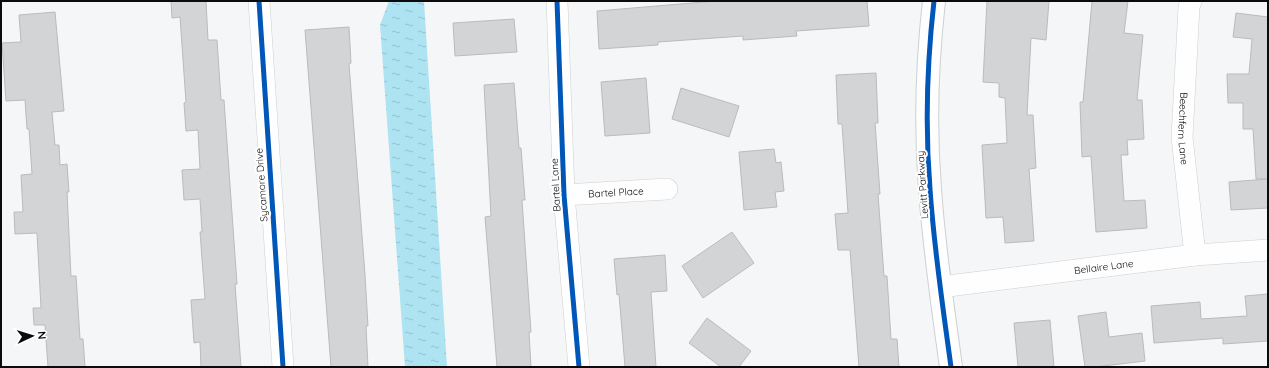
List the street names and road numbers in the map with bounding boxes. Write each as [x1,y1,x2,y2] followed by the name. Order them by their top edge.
[1175,92,1191,166] street label: Beechfern Lane
[252,147,271,222] street label: Sycamore Drive
[914,150,931,220] street label: Levitt Parkway
[548,158,563,212] street label: Bartel Lane
[588,184,644,201] street label: Bartel Place
[1073,257,1135,277] street label: Bellaire Lane

